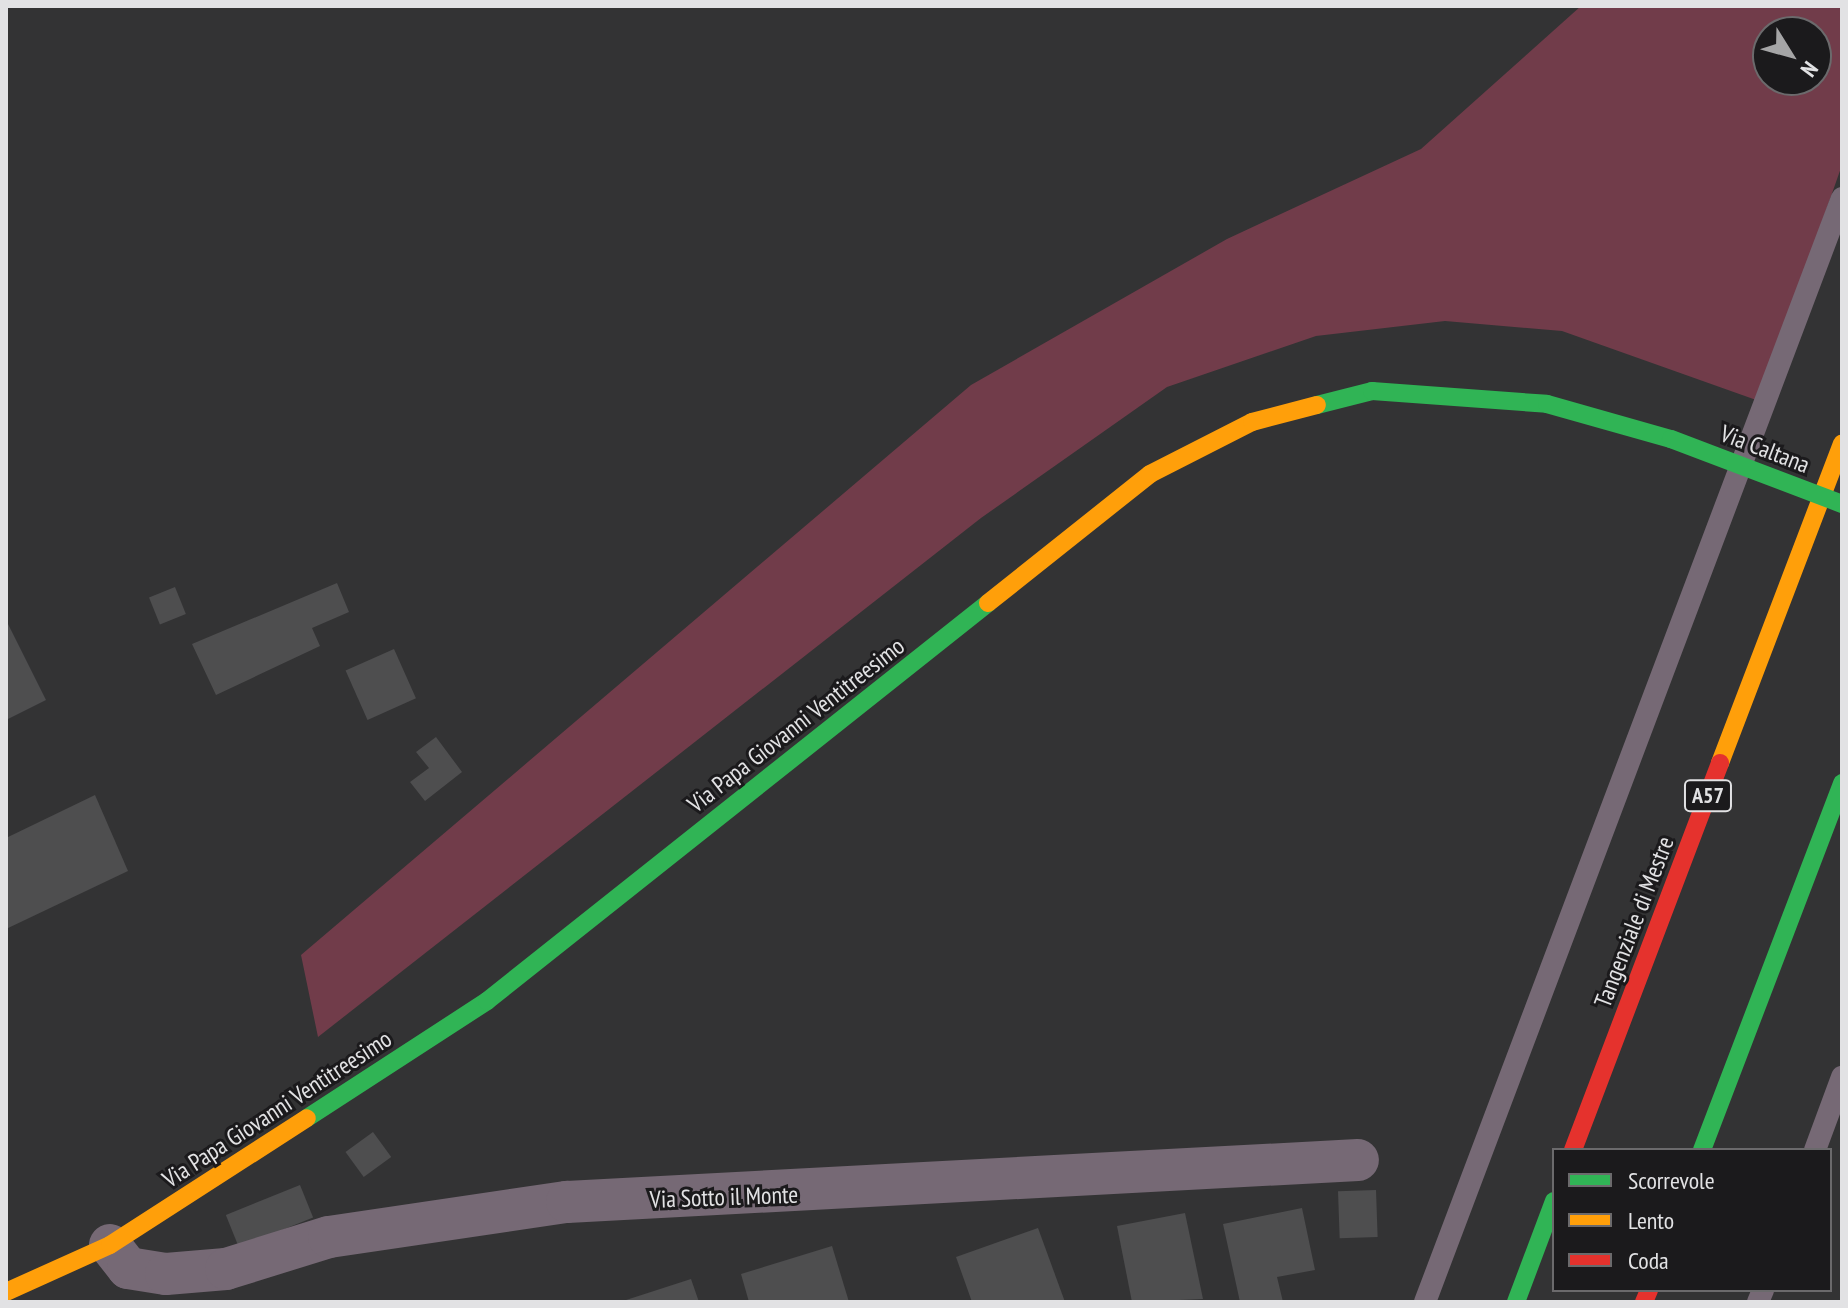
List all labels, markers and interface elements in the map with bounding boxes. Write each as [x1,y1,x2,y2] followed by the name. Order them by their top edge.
[1752,16,1832,96] north arrow
[1795,56,1824,82] text: N
[1716,419,1814,479] street label: Via Caltana
[682,631,910,819] street label: Via Papa Giovanni Ventitreesimo
[1682,778,1734,814] road number: A57
[1588,832,1680,1012] street label: Tangenziale di Mestre
[157,1024,397,1194] street label: Via Papa Giovanni Ventitreesimo
[1552,1148,1832,1292] legend
[1628,1165,1715,1196] text: Scorrevole
[649,1180,799,1214] street label: Via Sotto il Monte
[1628,1205,1674,1236] text: Lento
[1628,1245,1669,1276] text: Coda

